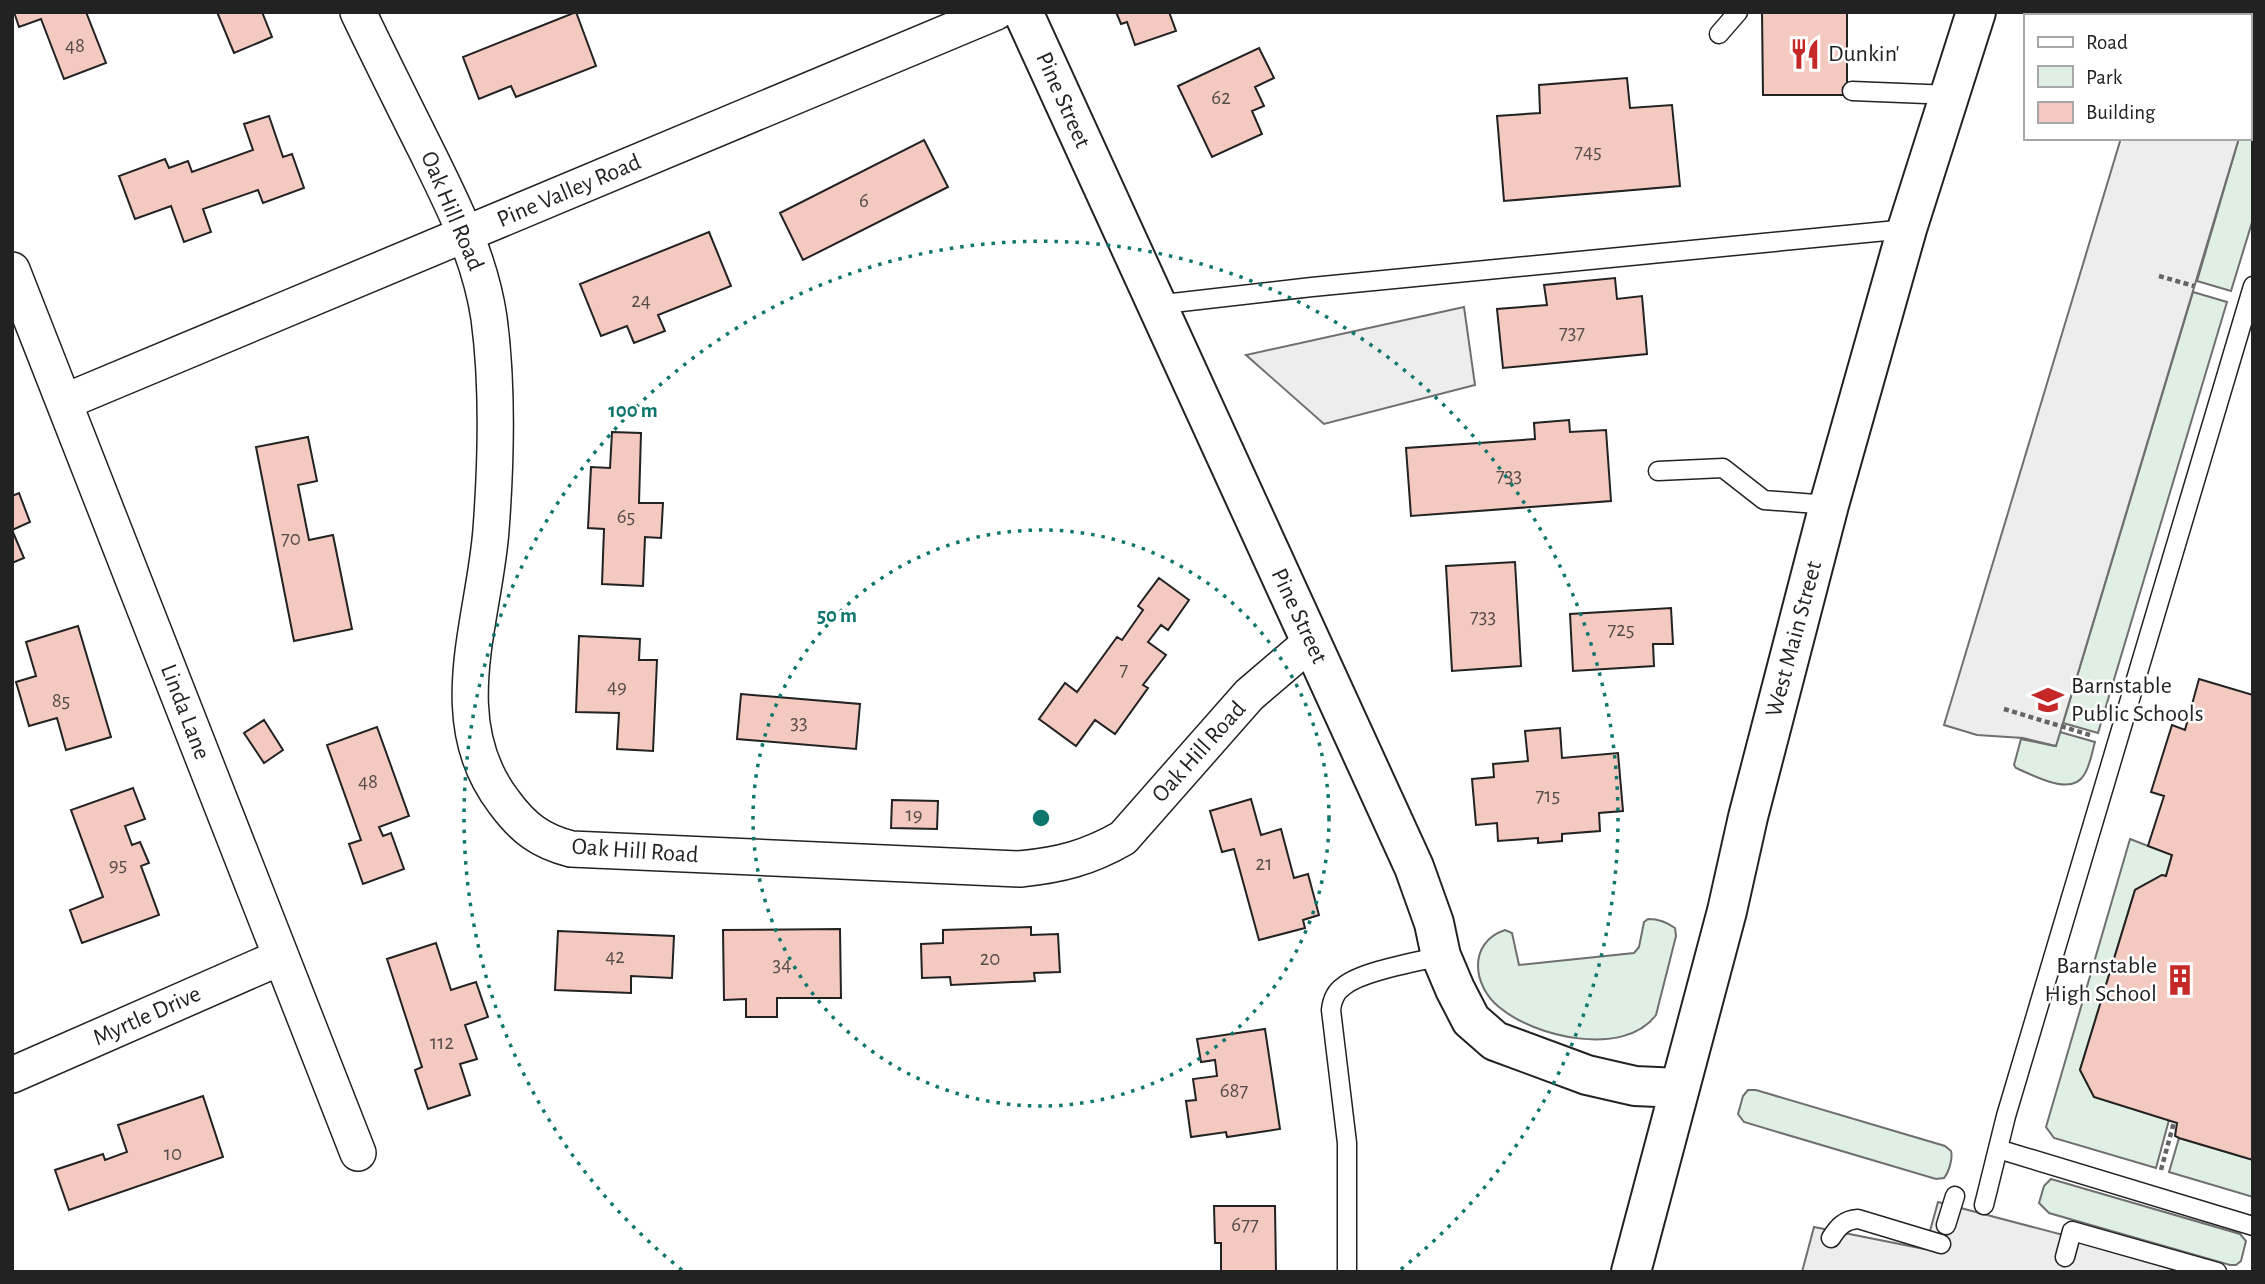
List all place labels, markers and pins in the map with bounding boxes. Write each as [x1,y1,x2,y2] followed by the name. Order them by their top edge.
[1788,37,1822,71] restaurant icon: Dunkin'
[1828,42,1899,66] place label: Dunkin'
[2071,674,2204,726] place label: Barnstable Public Schools
[2031,683,2065,717] school or university icon: Barnstable Public Schools
[1029,806,1053,830] centre of rings
[2045,954,2157,1006] place label: Barnstable High School
[2163,963,2197,997] building icon: Barnstable High School

